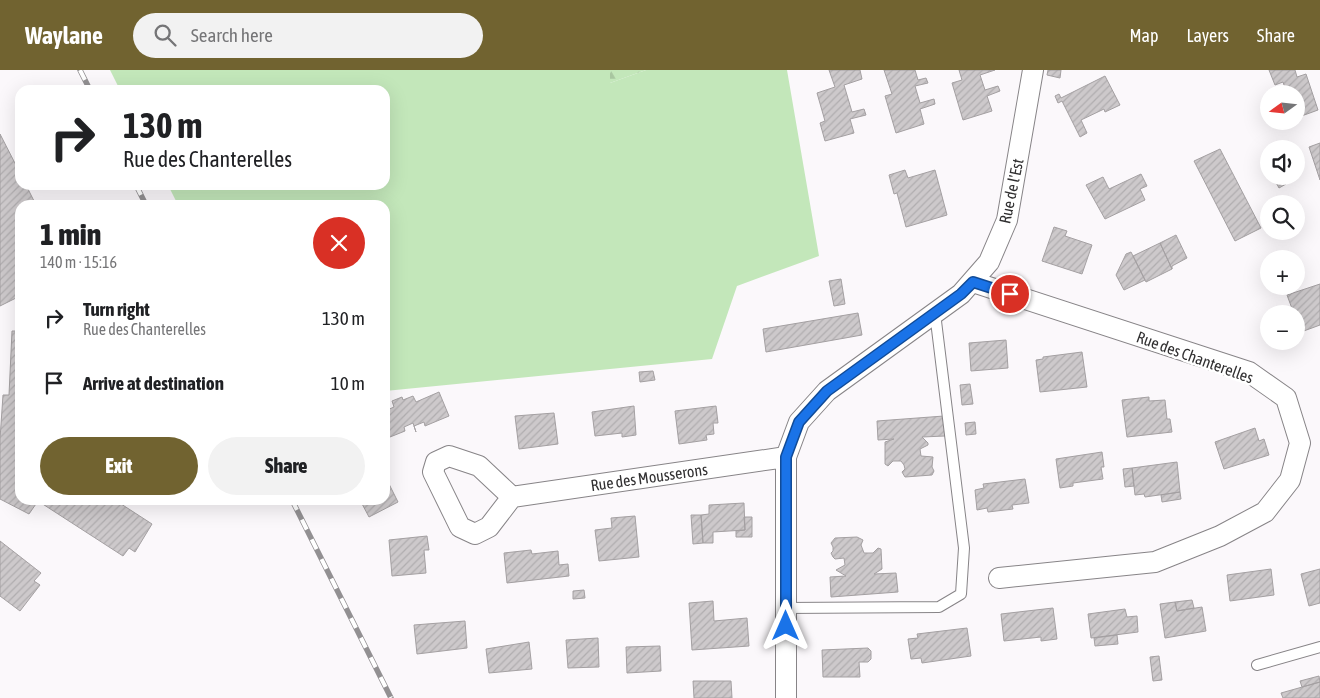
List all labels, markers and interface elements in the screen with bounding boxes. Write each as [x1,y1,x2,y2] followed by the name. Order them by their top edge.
[133,13,483,58] search box
[151,21,179,49] icon: search
[25,22,103,49] text: Waylane
[191,24,273,46] text: Search here
[1129,25,1158,46] text: Map
[1186,25,1229,46] text: Layers
[1257,25,1295,46] text: Share
[1260,85,1305,130] north arrow
[1260,85,1305,350] map controls
[40,105,105,170] icon: right
[123,105,202,145] text: 130 m
[1260,140,1305,185] button: sound
[123,146,292,172] text: Rue des Chanterelles
[995,156,1027,225] street label: Rue de l'Est
[1260,195,1305,240] button: search
[40,217,101,251] text: 1 min
[313,217,365,269] button: close
[1260,250,1305,295] button: +
[40,253,117,271] text: 140 m · 15:16
[989,273,1031,315] pin
[996,280,1024,308] icon: arrive
[83,298,150,320] text: Turn right
[40,304,68,332] icon: right
[1260,305,1305,350] button: −
[322,307,365,329] text: 130 m
[83,320,206,338] text: Rue des Chanterelles
[1134,328,1256,387] street label: Rue des Chanterelles
[40,369,68,397] icon: arrive
[83,372,224,394] text: Arrive at destination
[331,372,365,394] text: 10 m
[40,437,198,495] button: Exit
[208,437,365,495] button: Share
[589,460,709,494] street label: Rue des Mousserons
[759,599,811,651] position arrow

